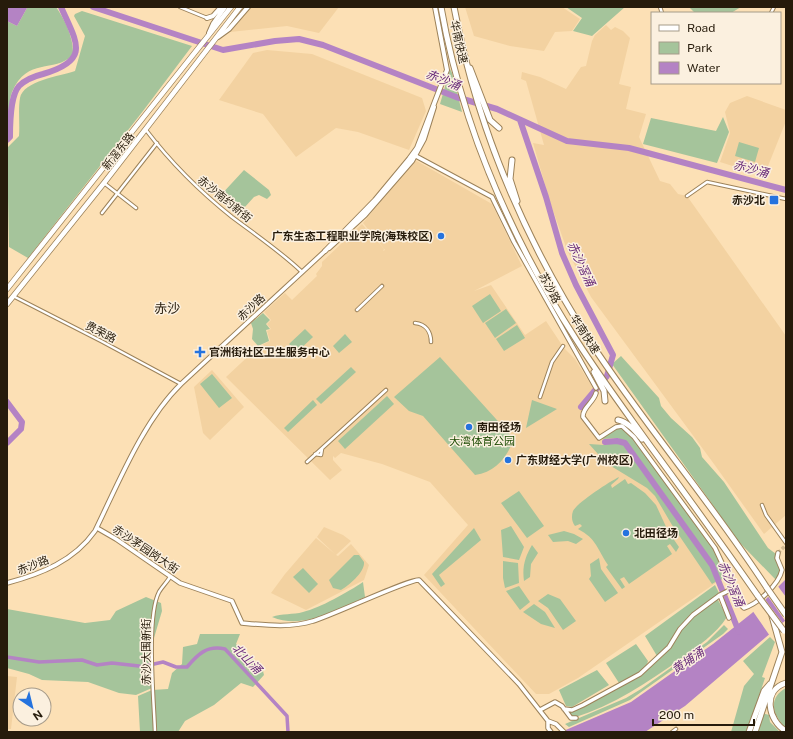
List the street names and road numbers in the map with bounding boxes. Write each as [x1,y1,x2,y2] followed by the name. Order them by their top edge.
[448,19,470,65] street label: 华南快速
[100,130,136,172] street label: 新滘东路
[196,174,254,224] street label: 赤沙南约新街
[537,271,563,305] street label: 苏沙路
[235,291,267,323] street label: 赤沙路
[568,312,602,356] street label: 华南快速
[84,319,118,345] street label: 贵荣路
[111,522,181,576] street label: 赤沙茅园岗大街
[15,553,51,577] street label: 赤沙路
[140,619,152,685] street label: 赤沙大围新街

